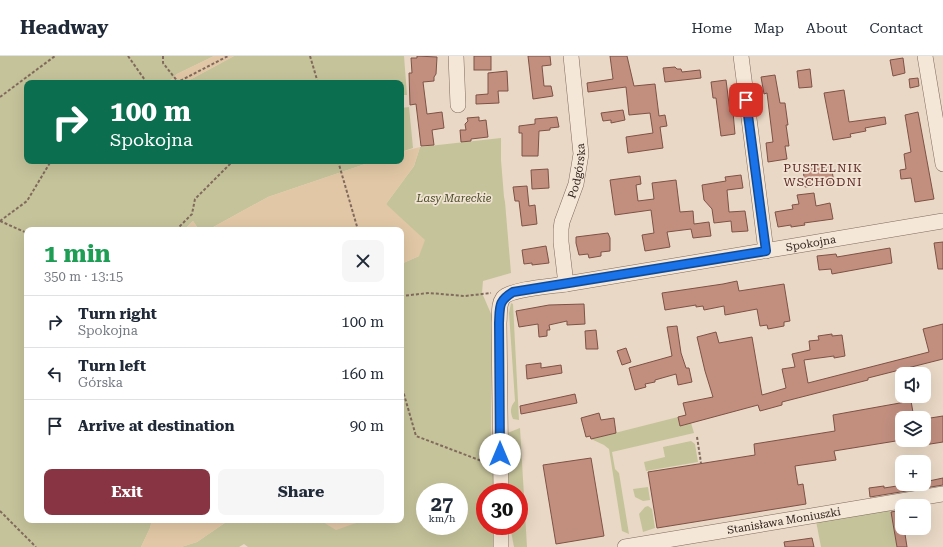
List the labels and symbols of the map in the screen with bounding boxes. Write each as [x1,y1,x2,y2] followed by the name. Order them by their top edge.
[729,83,763,117] pin
[565,143,588,200] street label: Podgórska
[783,161,863,189] district label: PUSTELNIK WSCHODNI
[416,192,492,205] park label: Lasy Mareckie
[785,233,837,254] street label: Spokojna
[479,433,521,475] position arrow
[476,483,528,535] speed limit sign: 30
[726,505,842,537] street label: Stanisława Moniuszki

